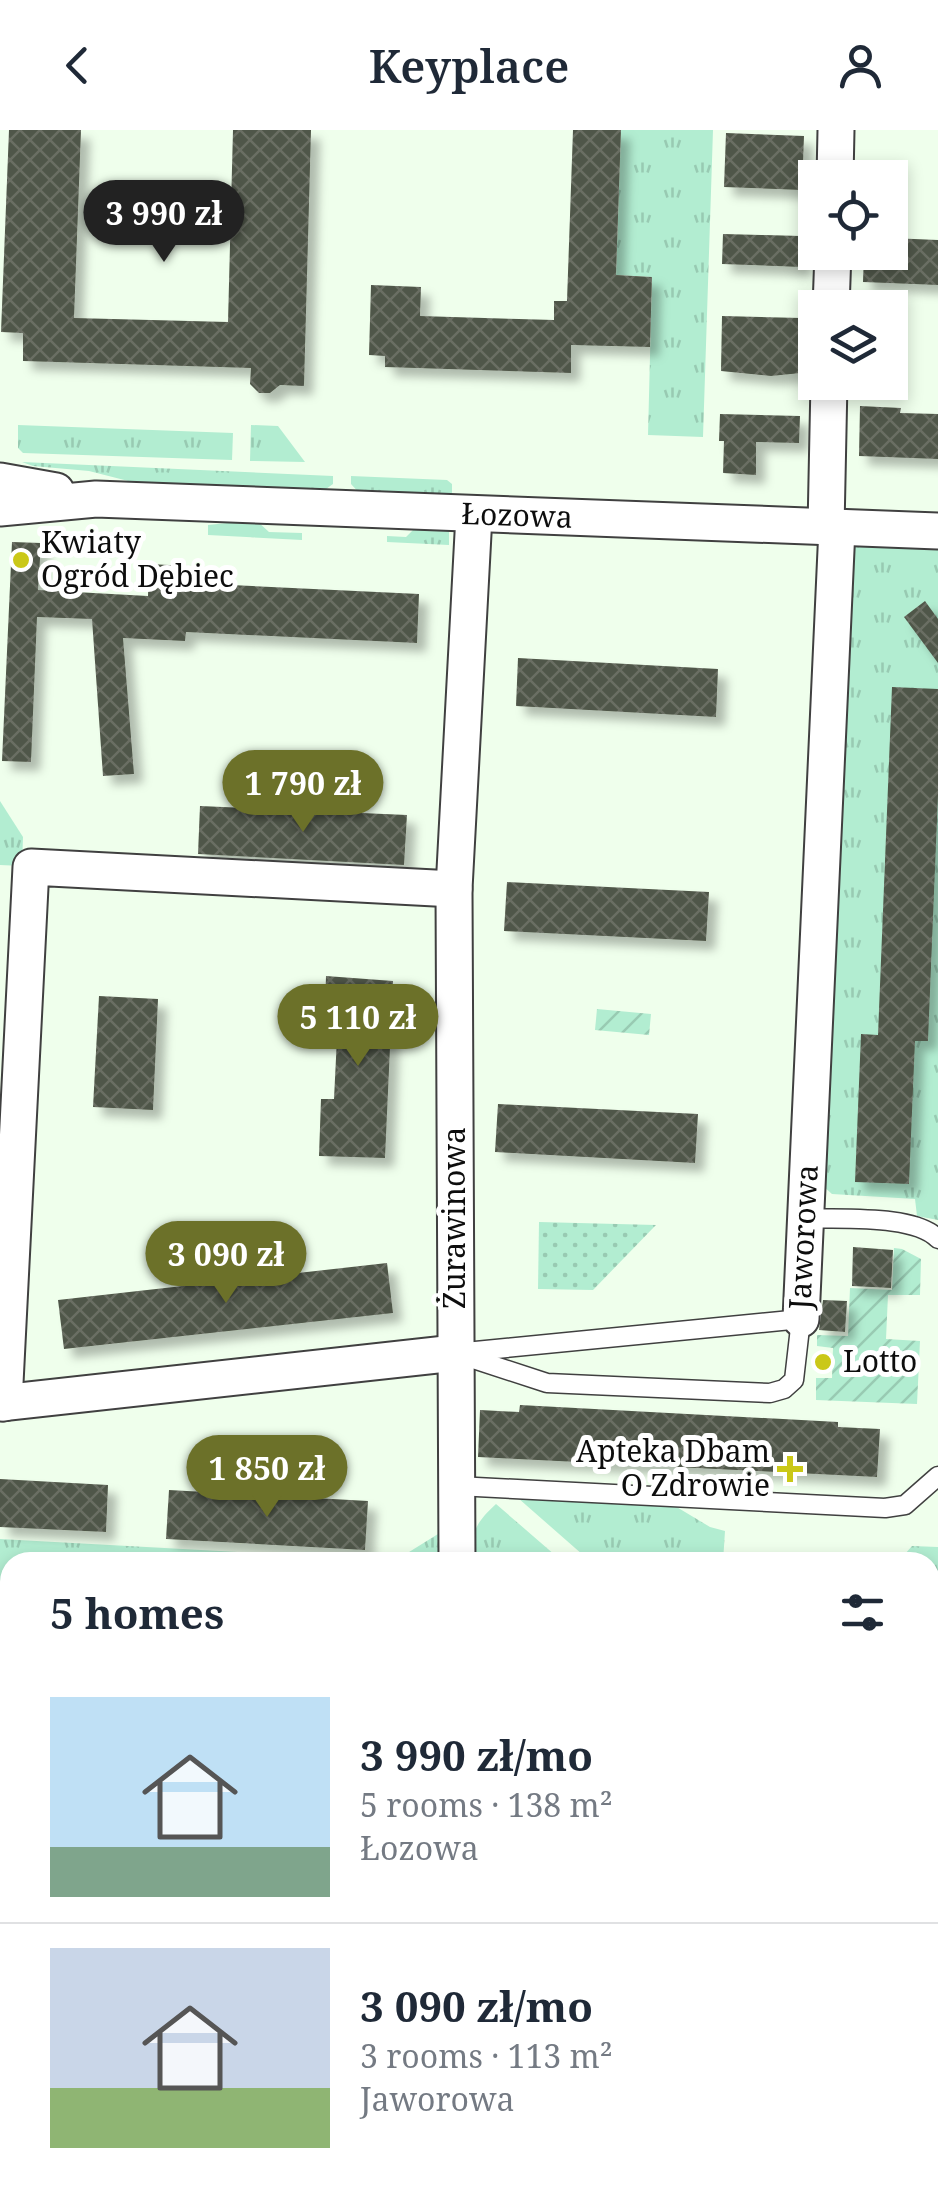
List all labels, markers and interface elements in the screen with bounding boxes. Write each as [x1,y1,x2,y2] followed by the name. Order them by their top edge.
[369,35,569,96] text: Keyplace
[50,38,105,93] icon: back
[833,38,888,93] icon: person
[798,160,908,400] map controls
[798,160,908,270] button: locate
[61,180,267,265] pin: 3 990 zł
[105,191,223,234] text: 3 990 zł
[798,290,908,400] button: layers
[461,492,573,537] street label: Łozowa
[41,521,234,596] place label: Kwiaty Ogród Dębiec
[10,549,32,571] marker: Kwiaty Ogród Dębiec
[200,750,406,835] pin: 1 790 zł
[244,761,362,804] text: 1 790 zł
[255,984,461,1069] pin: 5 110 zł
[299,995,417,1038] text: 5 110 zł
[433,1127,474,1309] street label: Żurawinowa
[778,1163,827,1311] street label: Jaworowa
[123,1221,329,1306] pin: 3 090 zł
[167,1232,285,1275] text: 3 090 zł
[843,1340,917,1381] place label: Lotto
[812,1351,834,1373] marker: Lotto
[576,1430,770,1505] place label: Apteka Dbam O Zdrowie
[164,1435,370,1520] pin: 1 850 zł
[208,1446,326,1489] text: 1 850 zł
[779,1458,801,1480] marker: Apteka Dbam O Zdrowie
[50,1584,224,1641] text: 5 homes
[835,1585,890,1640] icon: filters
[360,1726,593,1783] text: 3 990 zł/mo
[130,1737,250,1857] icon: home
[360,1783,613,1826] text: 5 rooms · 138 m²
[360,1826,479,1869] text: Łozowa
[360,1977,593,2034] text: 3 090 zł/mo
[130,1988,250,2108] icon: home
[360,2034,613,2077] text: 3 rooms · 113 m²
[360,2077,515,2120] text: Jaworowa

